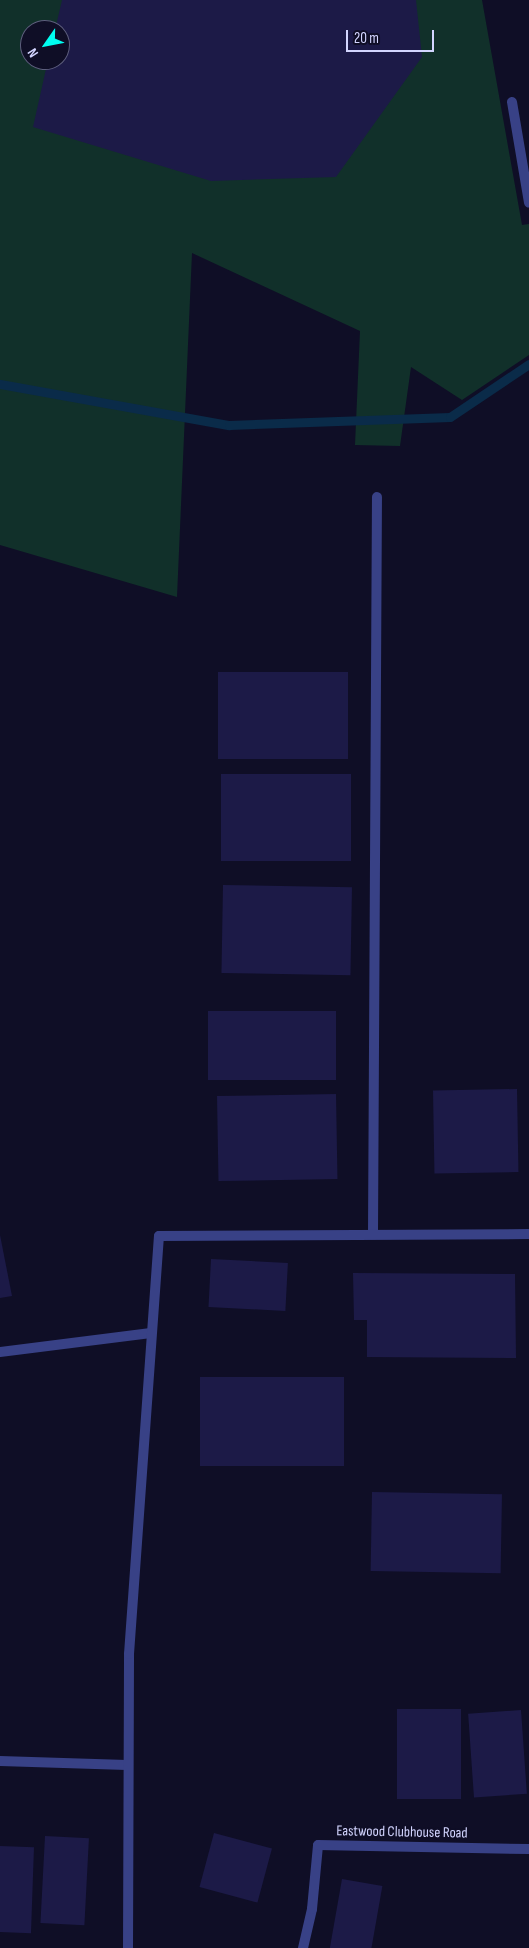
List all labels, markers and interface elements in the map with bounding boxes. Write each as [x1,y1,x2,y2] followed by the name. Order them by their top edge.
[20,20,70,70] north arrow
[349,20,436,52] scale bar
[354,29,379,48] text: 20 m
[24,45,42,61] text: N
[336,1822,468,1842] street label: Eastwood Clubhouse Road

